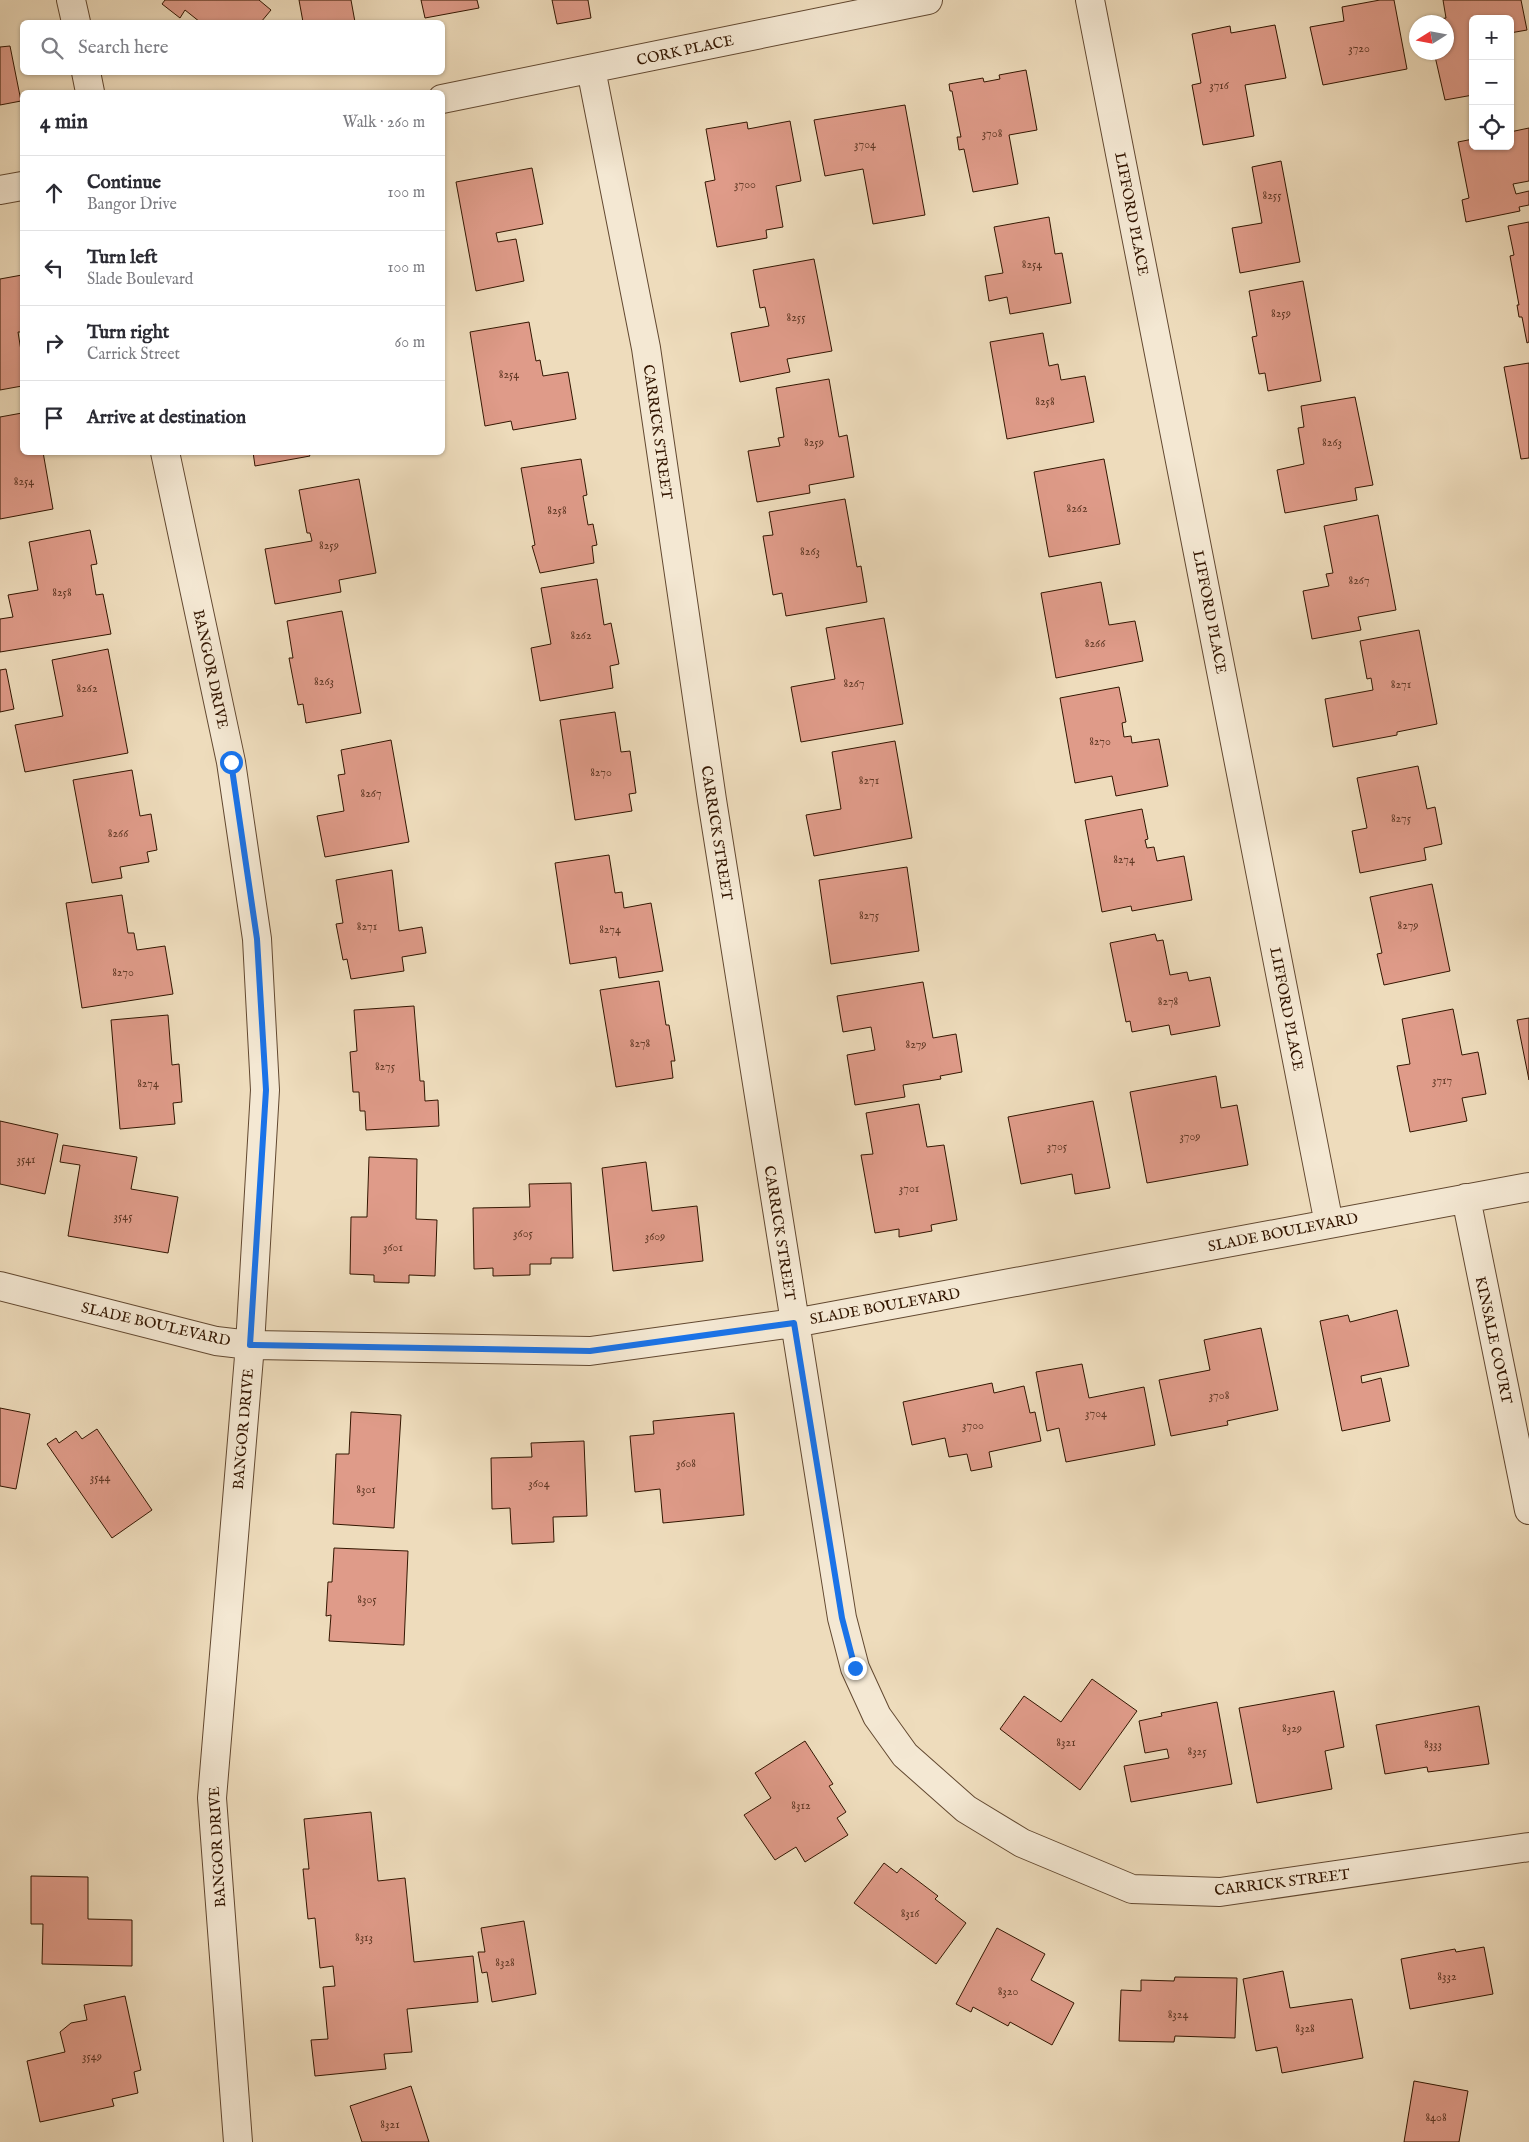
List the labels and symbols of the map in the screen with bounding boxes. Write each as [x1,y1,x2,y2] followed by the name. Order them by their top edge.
[1409,15,1454,60] north arrow
[635,31,735,70] street label: CORK PLACE
[1348,41,1370,56] house number: 3720
[1209,78,1230,93] house number: 3716
[982,126,1003,141] house number: 3708
[854,137,876,152] house number: 3704
[1110,151,1153,277] street label: LIFFORD PLACE
[734,177,756,192] house number: 3700
[1263,188,1282,203] house number: 8255
[1022,257,1042,272] house number: 8254
[1271,306,1291,321] house number: 8259
[787,310,806,325] house number: 8255
[639,363,676,501] street label: CARRICK STREET
[499,367,519,382] house number: 8254
[1035,394,1055,409] house number: 8258
[804,435,824,450] house number: 8259
[1322,435,1342,450] house number: 8263
[14,474,34,489] house number: 8254
[1066,501,1088,516] house number: 8262
[547,503,567,518] house number: 8258
[319,538,339,553] house number: 8259
[800,544,820,559] house number: 8263
[1188,549,1231,675] street label: LIFFORD PLACE
[1348,573,1370,588] house number: 8267
[52,585,72,600] house number: 8258
[189,608,232,730] street label: BANGOR DRIVE
[570,628,592,643] house number: 8262
[1085,636,1106,651] house number: 8266
[314,674,334,689] house number: 8263
[843,676,865,691] house number: 8267
[1391,677,1411,692] house number: 8271
[76,681,98,696] house number: 8262
[1089,734,1111,749] house number: 8270
[220,751,243,774] route start
[696,764,737,902] street label: CARRICK STREET
[590,765,612,780] house number: 8270
[859,773,879,788] house number: 8271
[360,786,382,801] house number: 8267
[1391,811,1412,826] house number: 8275
[108,826,129,841] house number: 8266
[1113,852,1135,867] house number: 8274
[859,908,880,923] house number: 8275
[1397,918,1419,933] house number: 8279
[357,919,377,934] house number: 8271
[599,922,621,937] house number: 8274
[1265,946,1308,1072] street label: LIFFORD PLACE
[112,965,134,980] house number: 8270
[1158,994,1179,1009] house number: 8278
[630,1036,651,1051] house number: 8278
[905,1037,927,1052] house number: 8279
[375,1059,396,1074] house number: 8275
[1432,1073,1452,1088] house number: 3717
[137,1076,159,1091] house number: 8274
[1179,1129,1201,1144] house number: 3709
[1047,1139,1068,1154] house number: 3705
[16,1152,36,1167] house number: 3541
[759,1164,800,1302] street label: CARRICK STREET
[899,1181,919,1196] house number: 3701
[114,1209,133,1224] house number: 3545
[1206,1209,1360,1256] street label: SLADE BOULEVARD
[513,1226,534,1241] house number: 3605
[645,1229,665,1244] house number: 3609
[383,1240,403,1255] house number: 3601
[1471,1275,1516,1406] street label: KINSALE COURT
[808,1284,962,1329] street label: SLADE BOULEVARD
[79,1298,232,1351] street label: SLADE BOULEVARD
[229,1368,258,1490] street label: BANGOR DRIVE
[1209,1388,1230,1403] house number: 3708
[1085,1406,1107,1421] house number: 3704
[962,1418,984,1433] house number: 3700
[676,1456,696,1471] house number: 3608
[90,1470,110,1485] house number: 3544
[528,1476,550,1491] house number: 3604
[356,1482,376,1497] house number: 8301
[357,1592,377,1607] house number: 8305
[844,1657,867,1680] route end
[1282,1721,1302,1736] house number: 8329
[1056,1735,1076,1750] house number: 8321
[1424,1737,1442,1752] house number: 8333
[1187,1744,1207,1759] house number: 8325
[205,1786,230,1908] street label: BANGOR DRIVE
[791,1798,811,1813] house number: 8312
[1213,1865,1351,1900] street label: CARRICK STREET
[901,1906,920,1921] house number: 8316
[355,1930,373,1945] house number: 8313
[495,1955,515,1970] house number: 8328
[1437,1969,1457,1984] house number: 8332
[998,1984,1018,1999] house number: 8320
[1168,2007,1188,2022] house number: 8324
[1295,2021,1315,2036] house number: 8328
[82,2049,102,2064] house number: 3549
[1425,2110,1447,2125] house number: 8408
[380,2117,400,2132] house number: 8321

